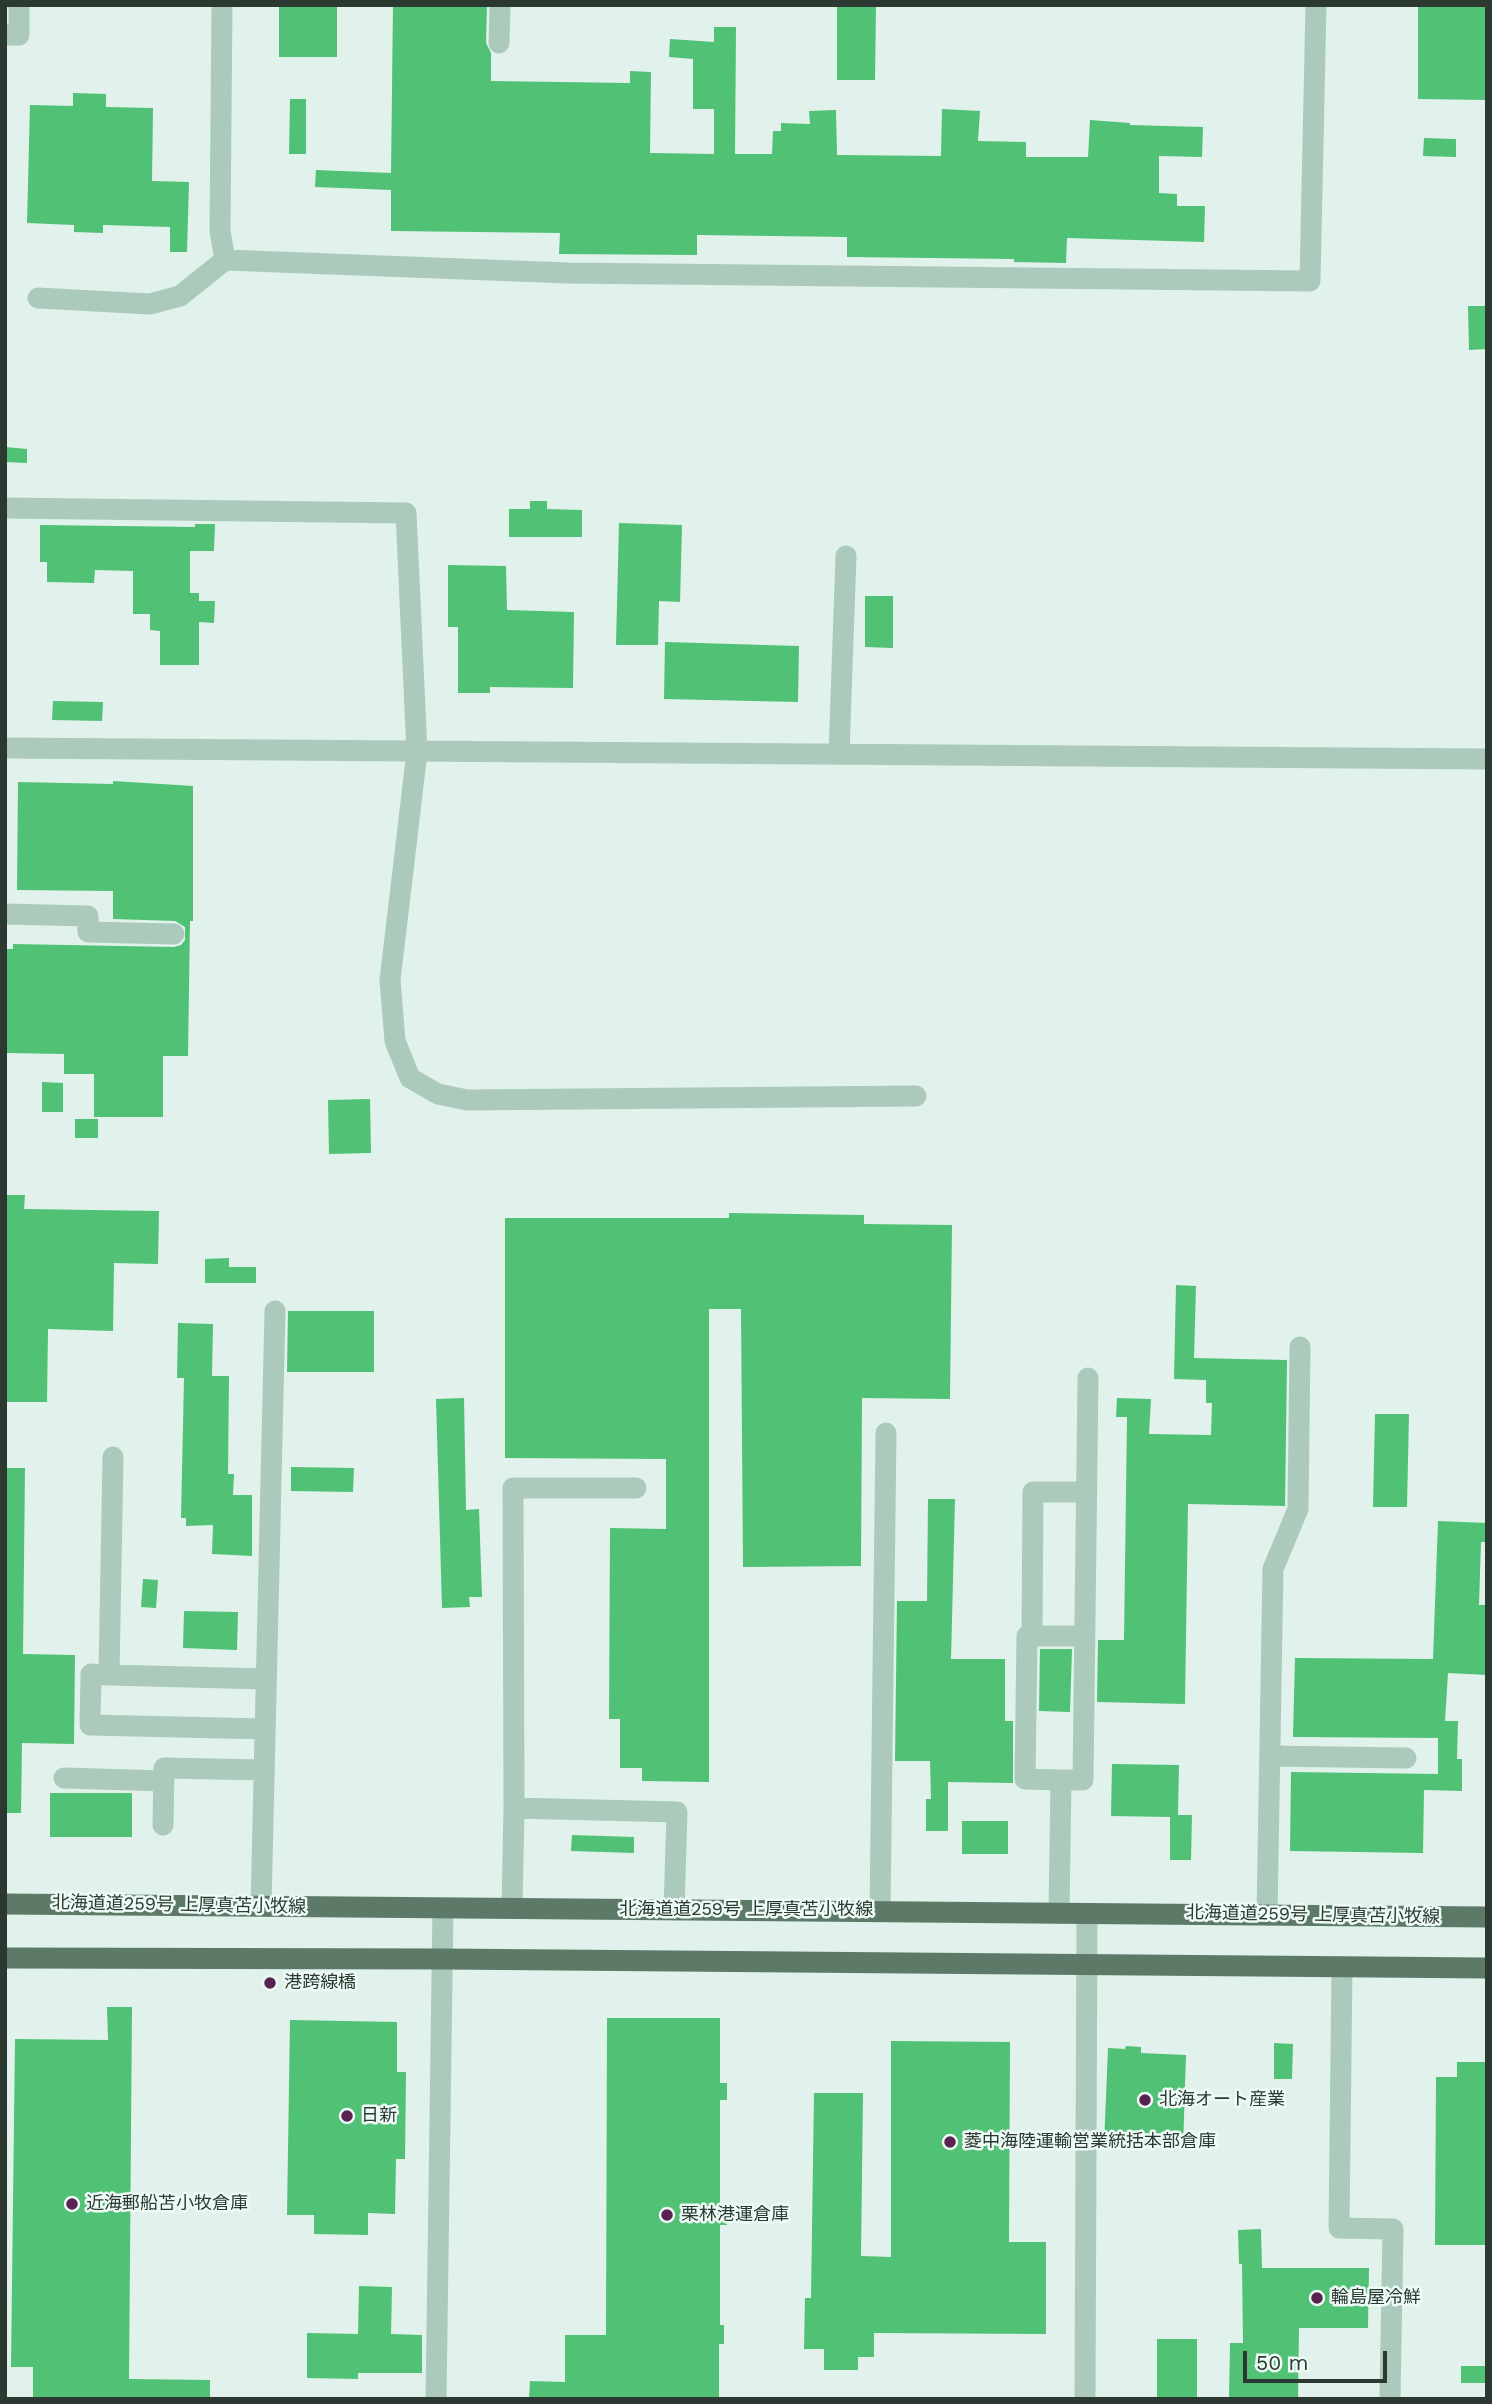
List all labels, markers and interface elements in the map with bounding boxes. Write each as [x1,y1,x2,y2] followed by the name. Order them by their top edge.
[52,1892,306,1918] street label: 北海道道259号 上厚真苫小牧線
[619,1899,873,1921] street label: 北海道道259号 上厚真苫小牧線
[1186,1902,1440,1928] street label: 北海道道259号 上厚真苫小牧線
[284,1972,356,1994] place label: 港跨線橋
[262,1975,278,1991] marker: 港跨線橋
[1159,2089,1285,2111] place label: 北海オート産業
[1137,2092,1153,2108] marker: 北海オート産業
[361,2105,397,2127] place label: 日新
[339,2108,355,2124] marker: 日新
[964,2131,1216,2153] place label: 菱中海陸運輸営業統括本部倉庫
[942,2134,958,2150] marker: 菱中海陸運輸営業統括本部倉庫
[86,2193,248,2215] place label: 近海郵船苫小牧倉庫
[64,2196,80,2212] marker: 近海郵船苫小牧倉庫
[681,2204,789,2226] place label: 栗林港運倉庫
[659,2207,675,2223] marker: 栗林港運倉庫
[1331,2287,1421,2309] place label: 輪島屋冷鮮
[1309,2290,1325,2306] marker: 輪島屋冷鮮
[1247,2338,1390,2382] scale bar
[1256,2350,1308,2375] text: 50 m

